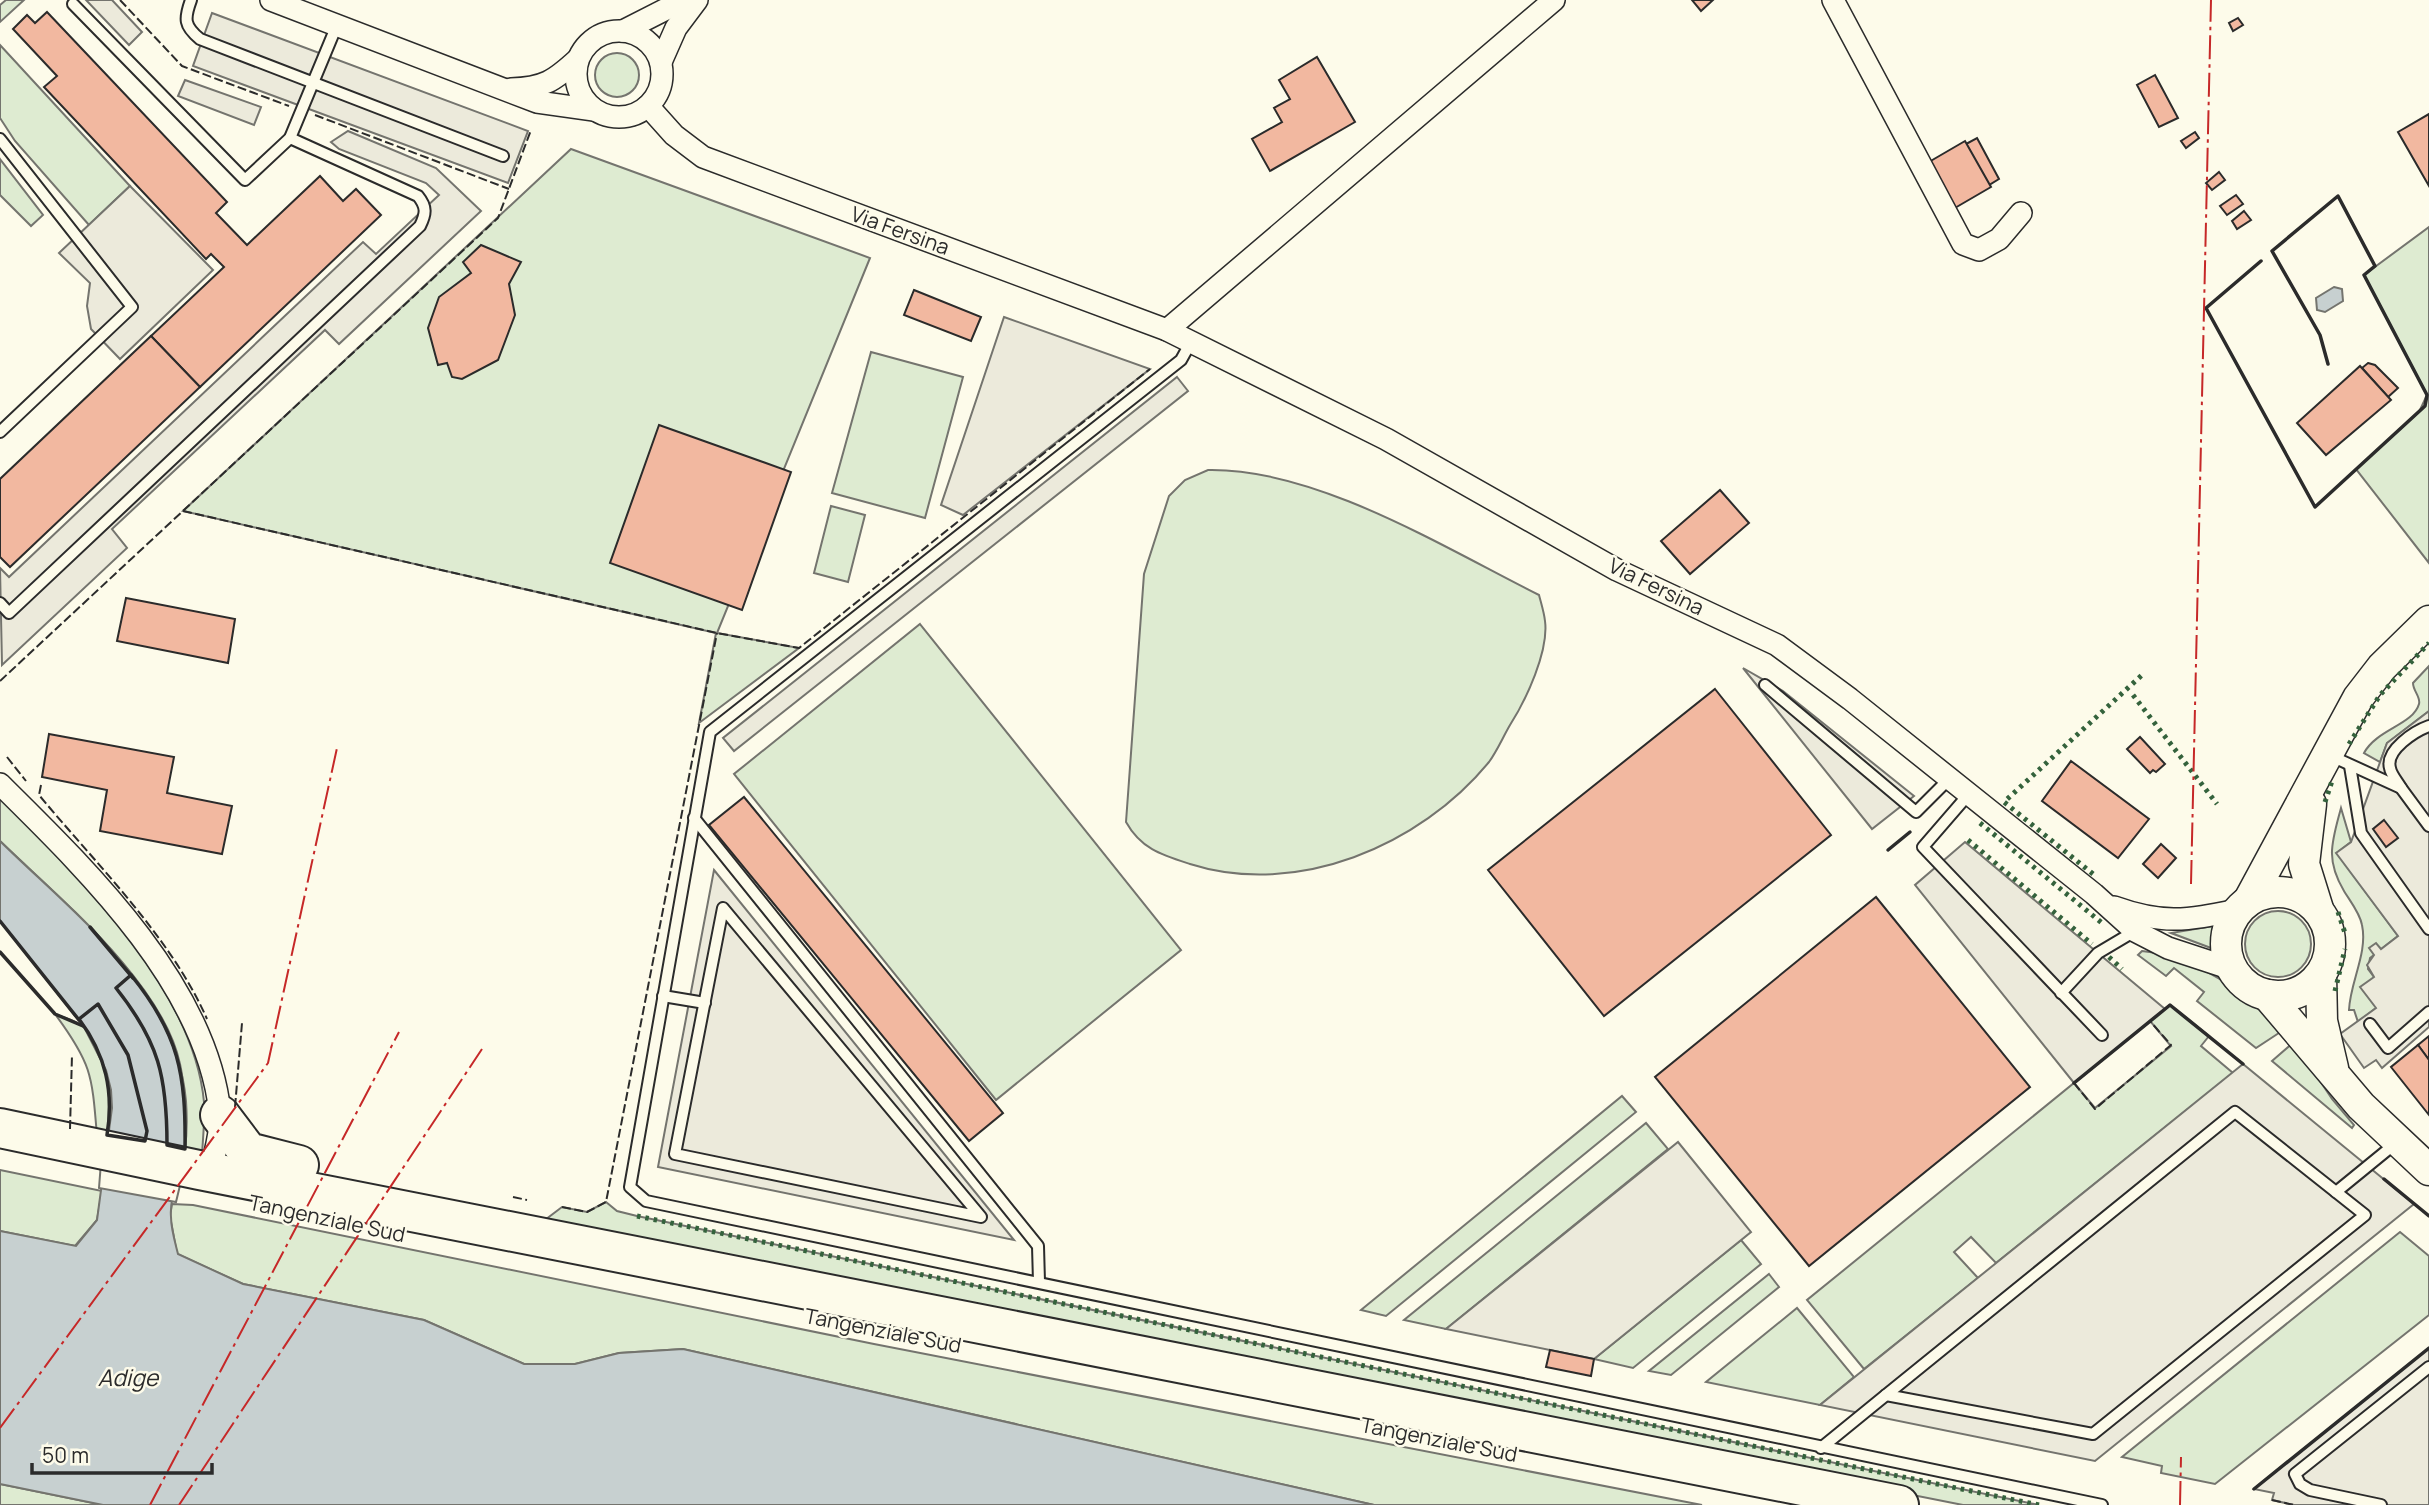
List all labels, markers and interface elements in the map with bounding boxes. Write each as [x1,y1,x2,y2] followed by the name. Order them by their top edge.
[847,199,953,261] street label: Via Fersina
[1604,551,1709,621] street label: Via Fersina
[247,1188,408,1248] street label: Tangenziale Sud
[802,1301,964,1359] street label: Tangenziale Sud
[98,1361,160,1393] water label: Adige
[1358,1410,1520,1468] street label: Tangenziale Sud
[32,1432,212,1476] scale bar
[42,1441,89,1469] text: 50 m

